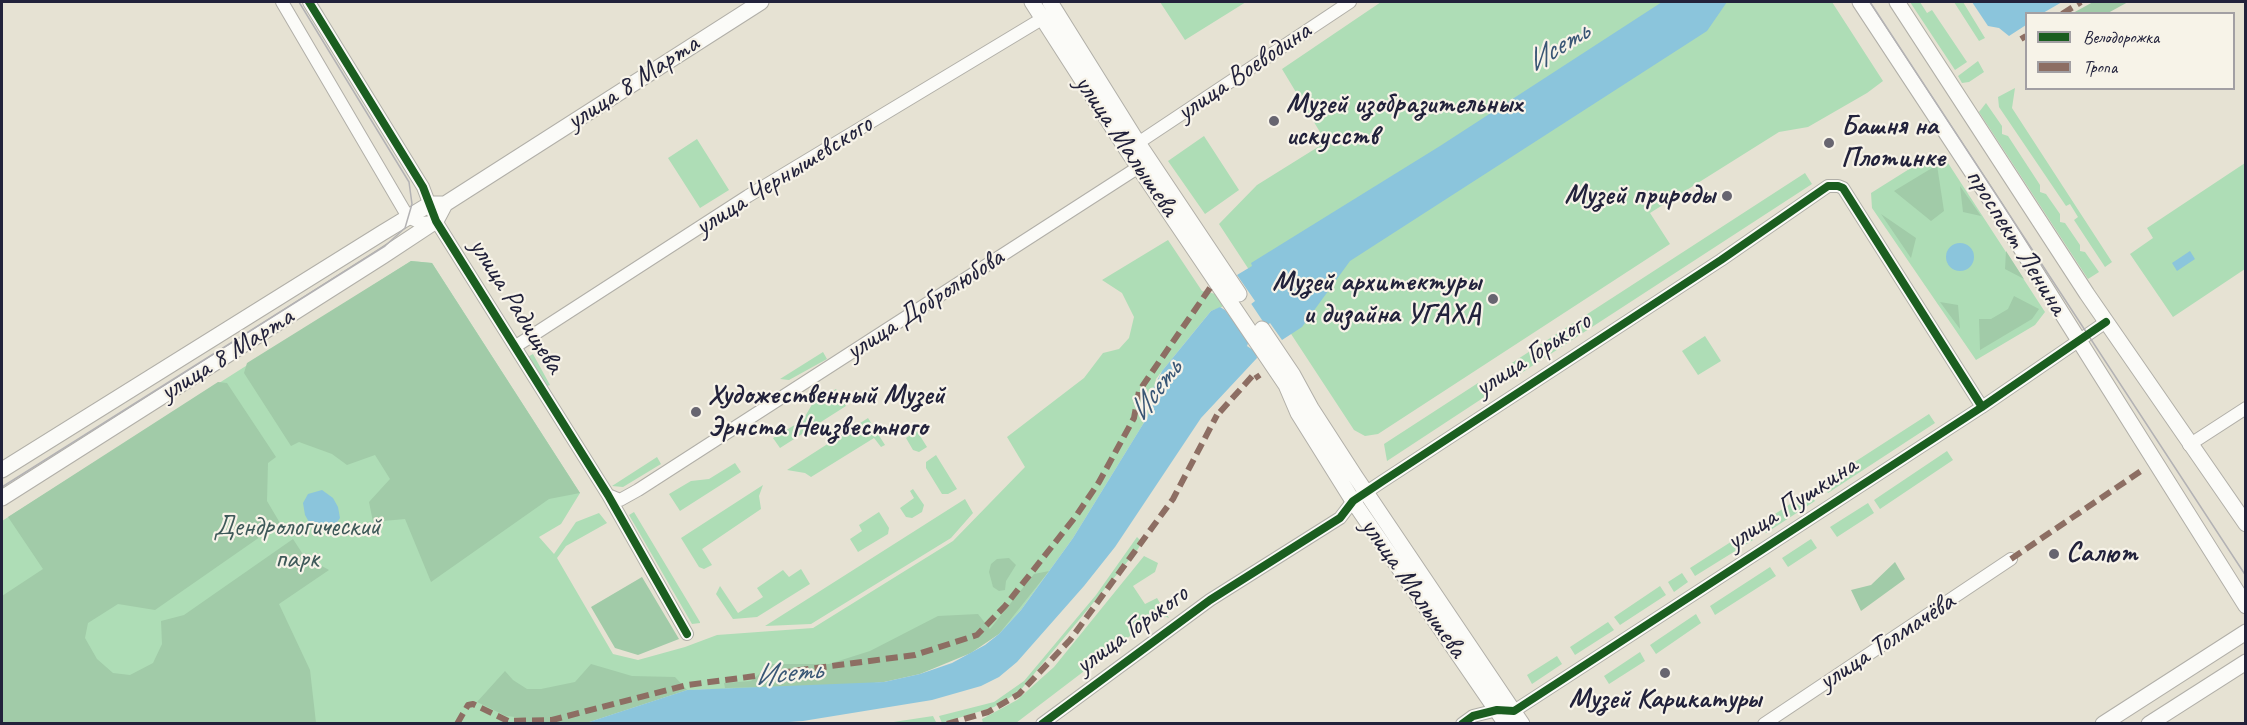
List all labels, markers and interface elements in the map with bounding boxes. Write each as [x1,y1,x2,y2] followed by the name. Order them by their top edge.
[2025,12,2235,90] legend
[1170,15,1318,129] street label: улица Воеводина
[1520,15,1596,81] water label: Исеть
[2083,26,2159,48] text: Велодорожка
[560,28,706,138] street label: улица 8 Марта
[2083,56,2117,78] text: Тропа
[1066,69,1186,223] street label: улица Малышева
[1286,88,1522,154] place label: Музей изобразительных искусств
[689,108,879,244] street label: улица Чернышевского
[1841,110,1945,176] place label: Башня на Плотинке
[1267,114,1281,128] marker: Музей изобразительных искусств
[1822,136,1836,150] marker: Башня на Плотинке
[1958,162,2074,322] street label: проспект Ленина
[1565,179,1715,213] place label: Музей природы
[1720,189,1734,203] marker: Музей природы
[461,232,571,380] street label: улица Радищева
[840,241,1010,369] street label: улица Добролюбова
[1272,266,1481,332] place label: Музей архитектуры и дизайна УГАХА
[1486,292,1500,306] marker: Музей архитектуры и дизайна УГАХА
[154,301,300,409] street label: улица 8 Марта
[1469,305,1597,405] street label: улица Горького
[1121,353,1191,429] water label: Исеть
[708,379,945,445] place label: Художественный Музей Эрнста Неизвестного
[689,405,703,419] marker: Художественный Музей Эрнста Неизвестного
[1720,449,1864,559] street label: улица Пушкина
[213,511,381,577] park label: Дендрологический парк
[1352,511,1474,665] street label: улица Малышева
[2066,537,2138,571] place label: Салют
[2047,547,2061,561] marker: Салют
[1069,578,1195,682] street label: улица Горького
[1812,585,1962,699] street label: улица Толмачёва
[753,653,823,695] water label: Исеть
[1658,666,1672,680] marker: Музей Карикатуры
[1569,683,1761,717] place label: Музей Карикатуры

